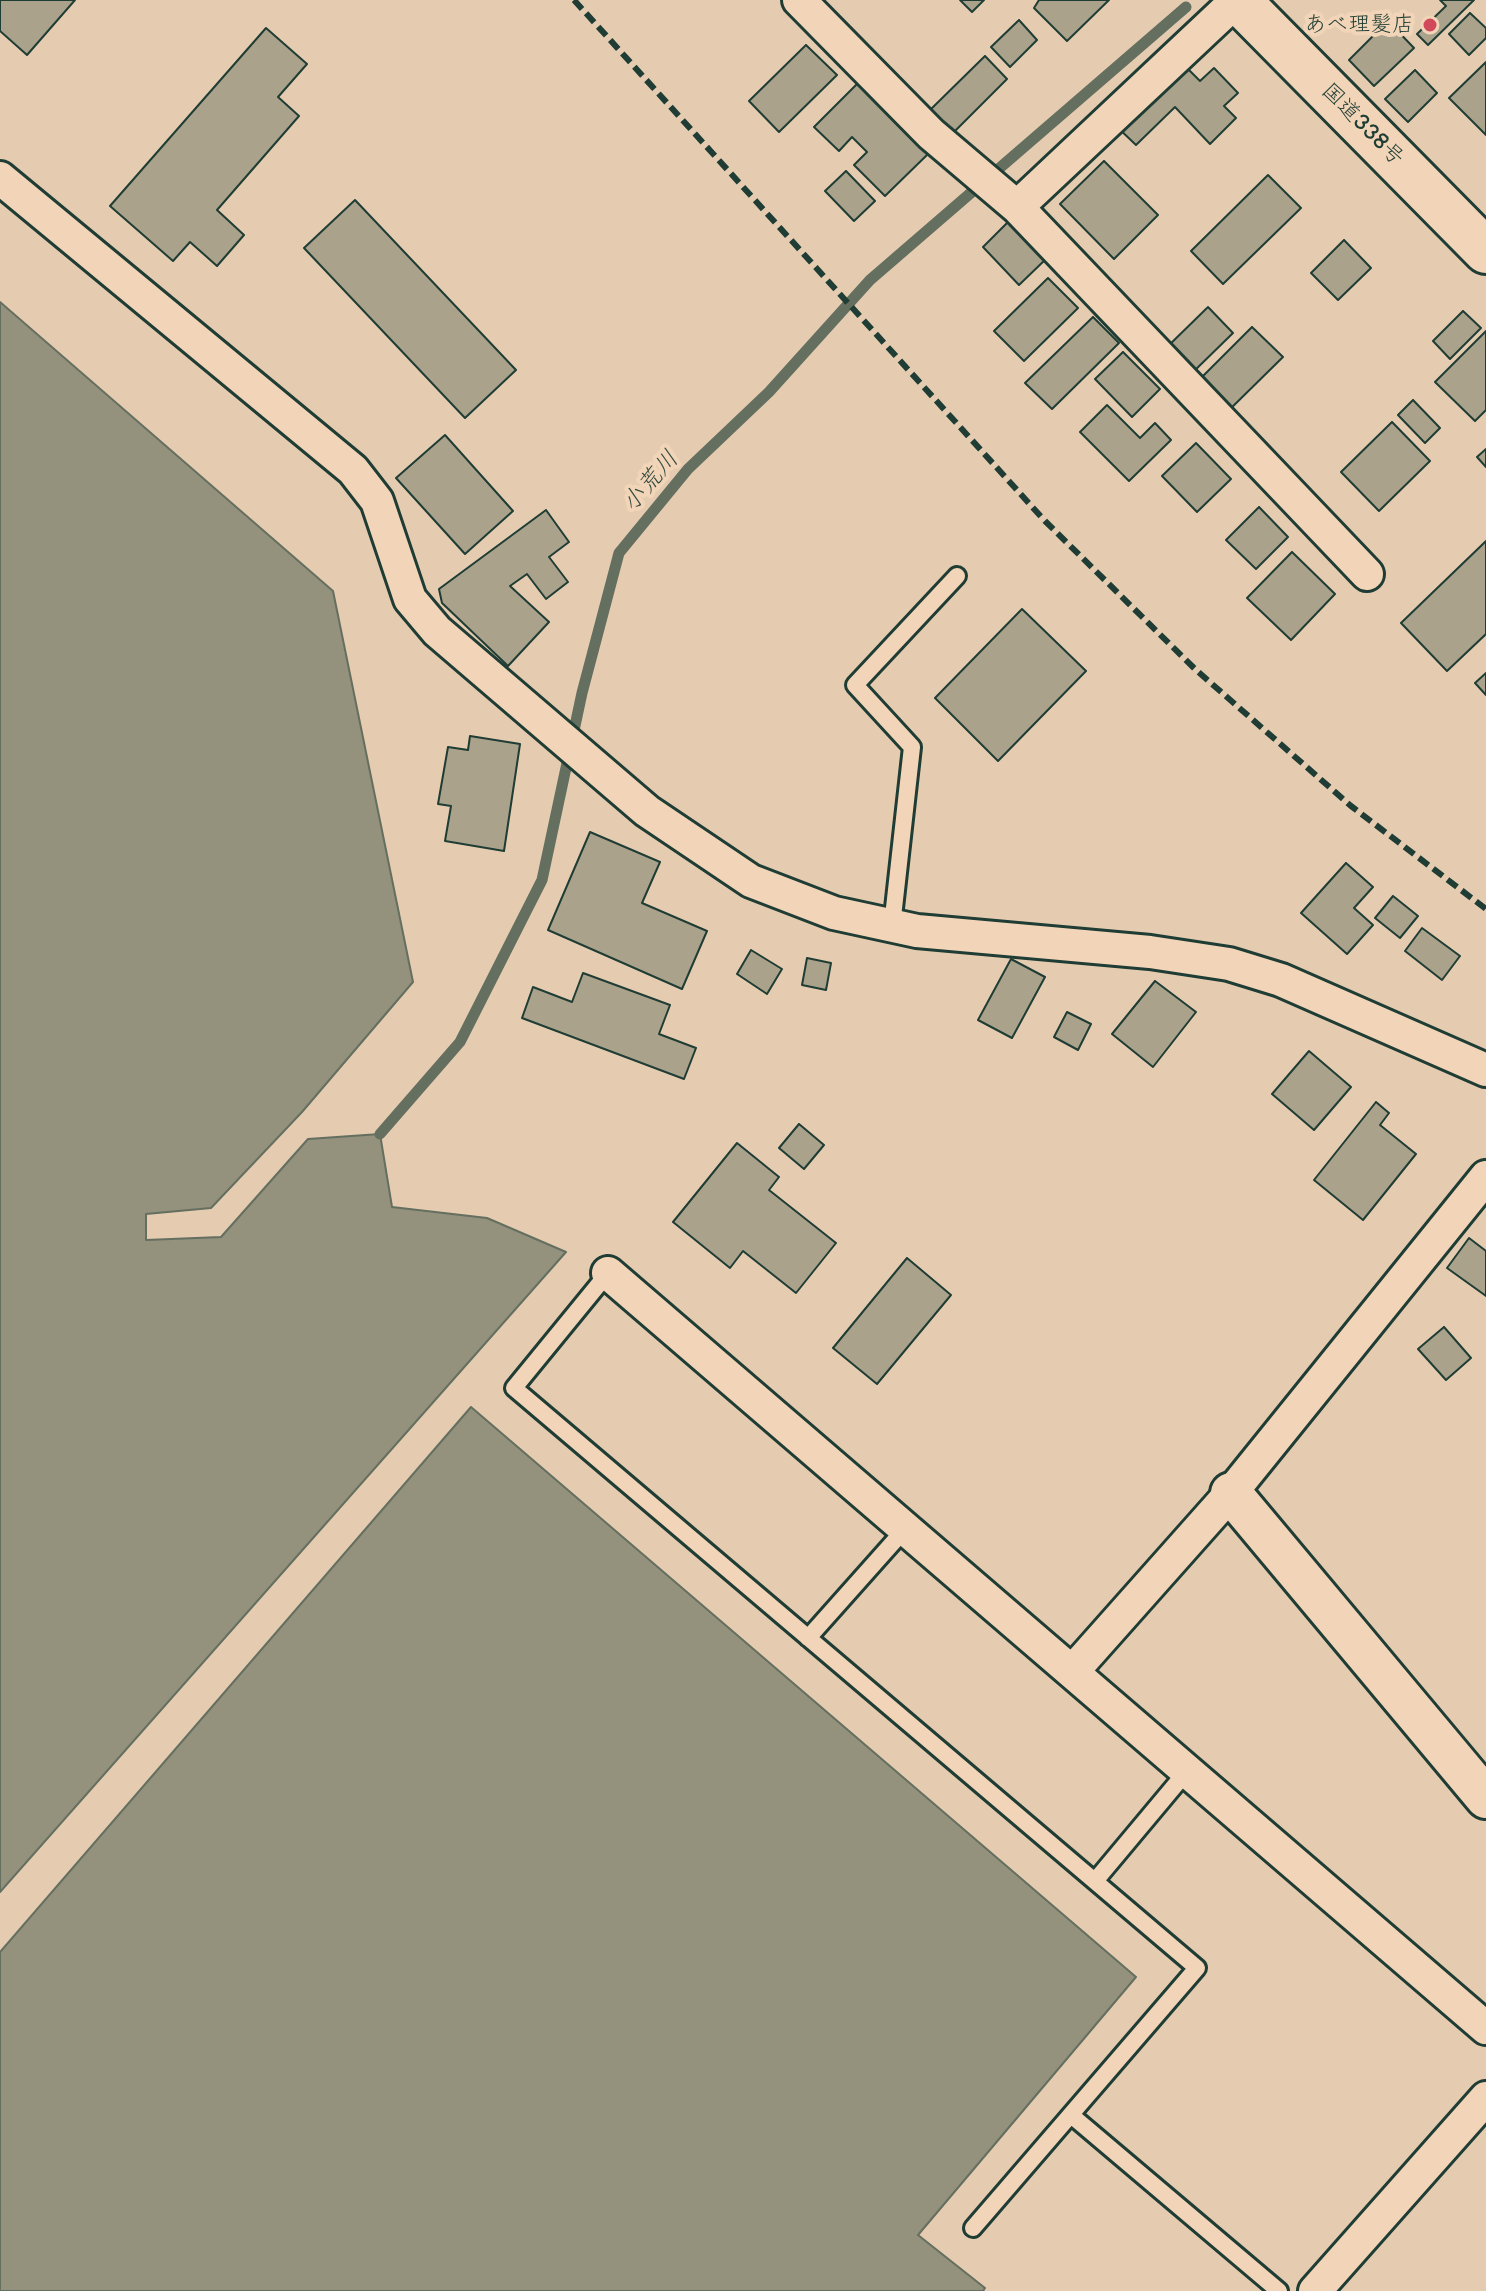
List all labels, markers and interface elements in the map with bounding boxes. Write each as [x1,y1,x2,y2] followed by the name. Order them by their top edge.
[1304,12,1414,38] place label: あべ理髪店
[1421,16,1439,34] marker: あべ理髪店
[1315,78,1409,172] street label: 国道338号
[617,445,685,519] water label: 小荒川

